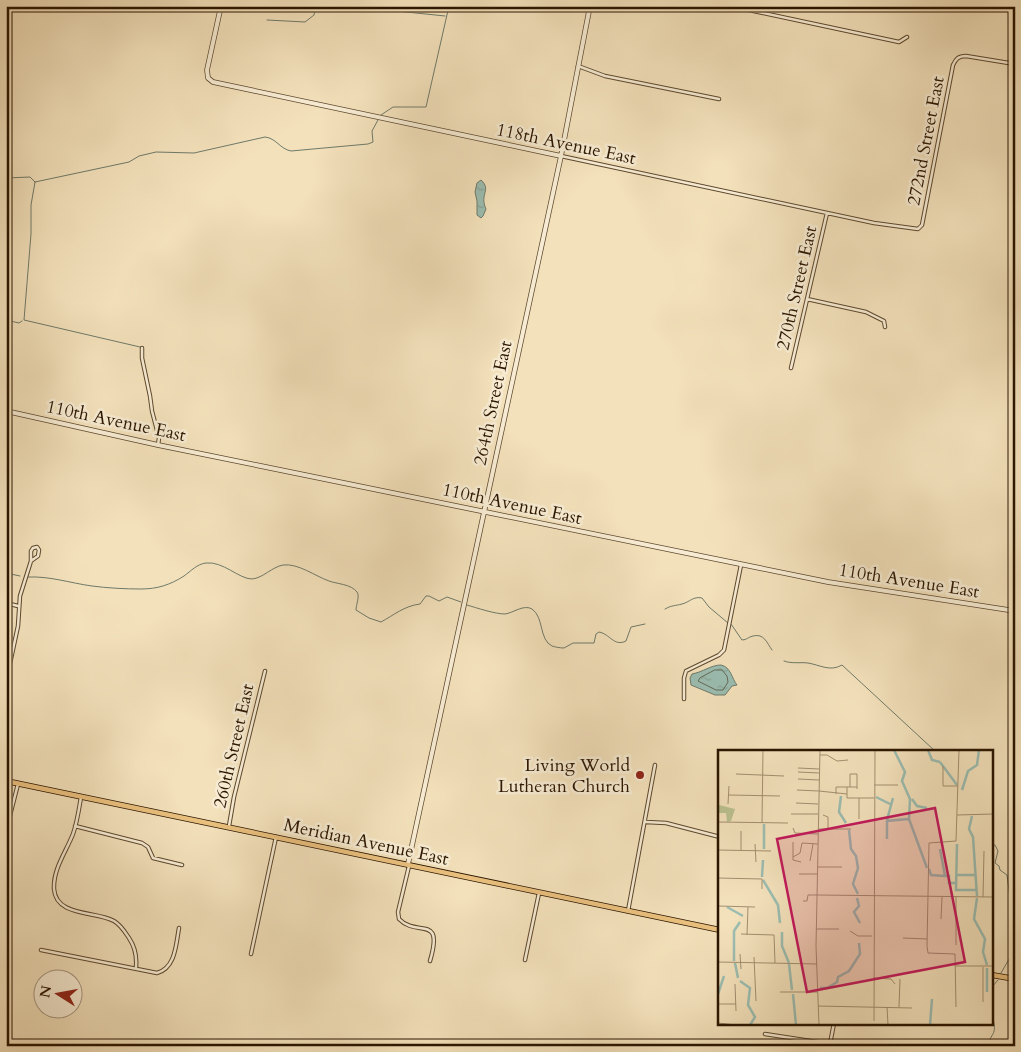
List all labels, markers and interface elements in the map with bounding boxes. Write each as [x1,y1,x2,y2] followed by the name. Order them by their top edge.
[901,74,951,208] street label: 272nd Street East
[494,117,638,171] street label: 118th Avenue East
[771,223,824,353] street label: 270th Street East
[468,338,518,468] street label: 264th Street East
[44,394,188,448] street label: 110th Avenue East
[440,477,584,531] street label: 110th Avenue East
[837,558,981,604] street label: 110th Avenue East
[208,681,261,811] street label: 260th Street East
[718,750,994,1024] inset map
[498,753,630,799] place label: Living World Lutheran Church
[634,769,646,781] marker: Living World Lutheran Church
[281,812,451,872] street label: Meridian Avenue East
[32,970,82,1020] north arrow
[35,984,56,999] text: N

